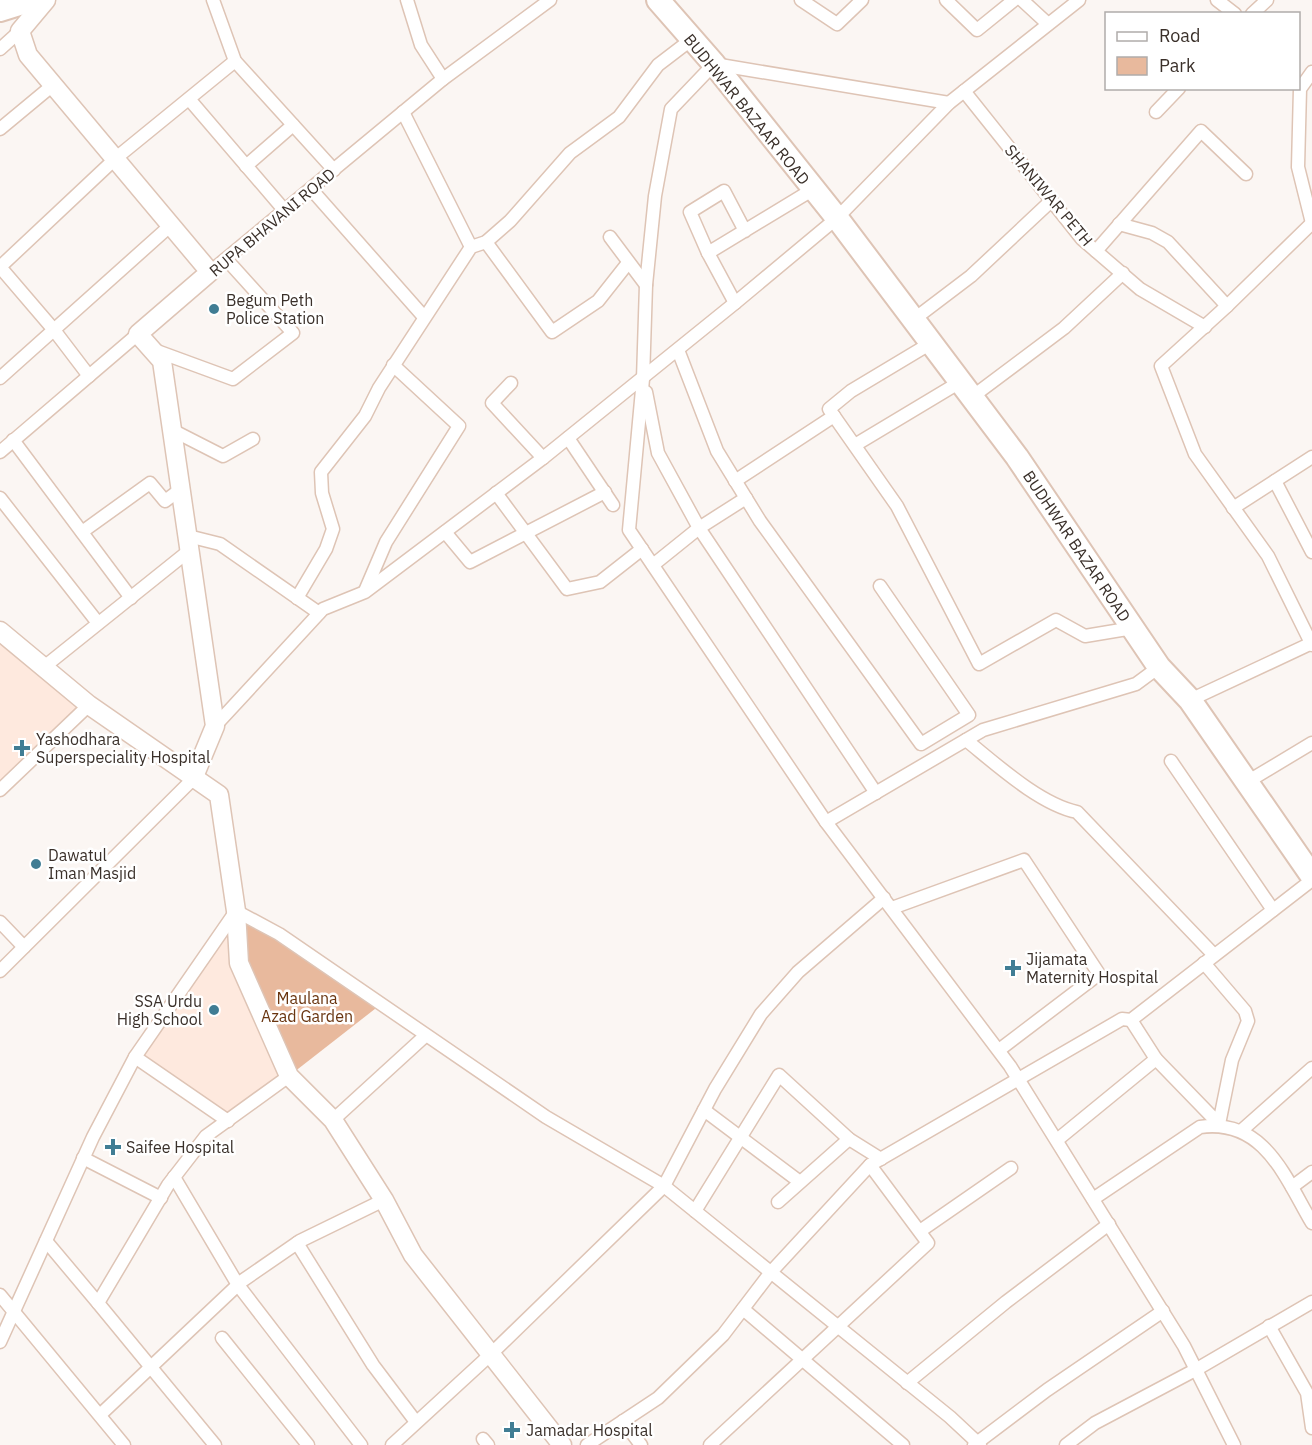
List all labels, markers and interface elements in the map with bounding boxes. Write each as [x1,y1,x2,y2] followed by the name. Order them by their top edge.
[1105,12,1300,90] legend
[1159,24,1200,47] text: Road
[680,29,814,189] street label: BUDHWAR BAZAAR ROAD
[1159,54,1196,77] text: Park
[1001,140,1097,250] street label: SHANIWAR PETH
[205,163,339,281] street label: RUPA BHAVANI ROAD
[226,290,324,328] place label: Begum Peth Police Station
[207,302,221,316] marker: Begum Peth Police Station
[1019,467,1135,625] street label: BUDHWAR BAZAR ROAD
[36,729,210,767] place label: Yashodhara Superspeciality Hospital
[13,739,31,757] marker: Yashodhara Superspeciality Hospital
[48,845,136,883] place label: Dawatul Iman Masjid
[29,857,43,871] marker: Dawatul Iman Masjid
[1026,949,1158,987] place label: Jijamata Maternity Hospital
[1004,959,1022,977] marker: Jijamata Maternity Hospital
[261,988,353,1026] park label: Maulana Azad Garden
[117,991,202,1029] place label: SSA Urdu High School
[207,1003,221,1017] marker: SSA Urdu High School
[126,1137,234,1157] place label: Saifee Hospital
[104,1138,122,1156] marker: Saifee Hospital
[526,1420,653,1440] place label: Jamadar Hospital
[503,1421,521,1439] marker: Jamadar Hospital

